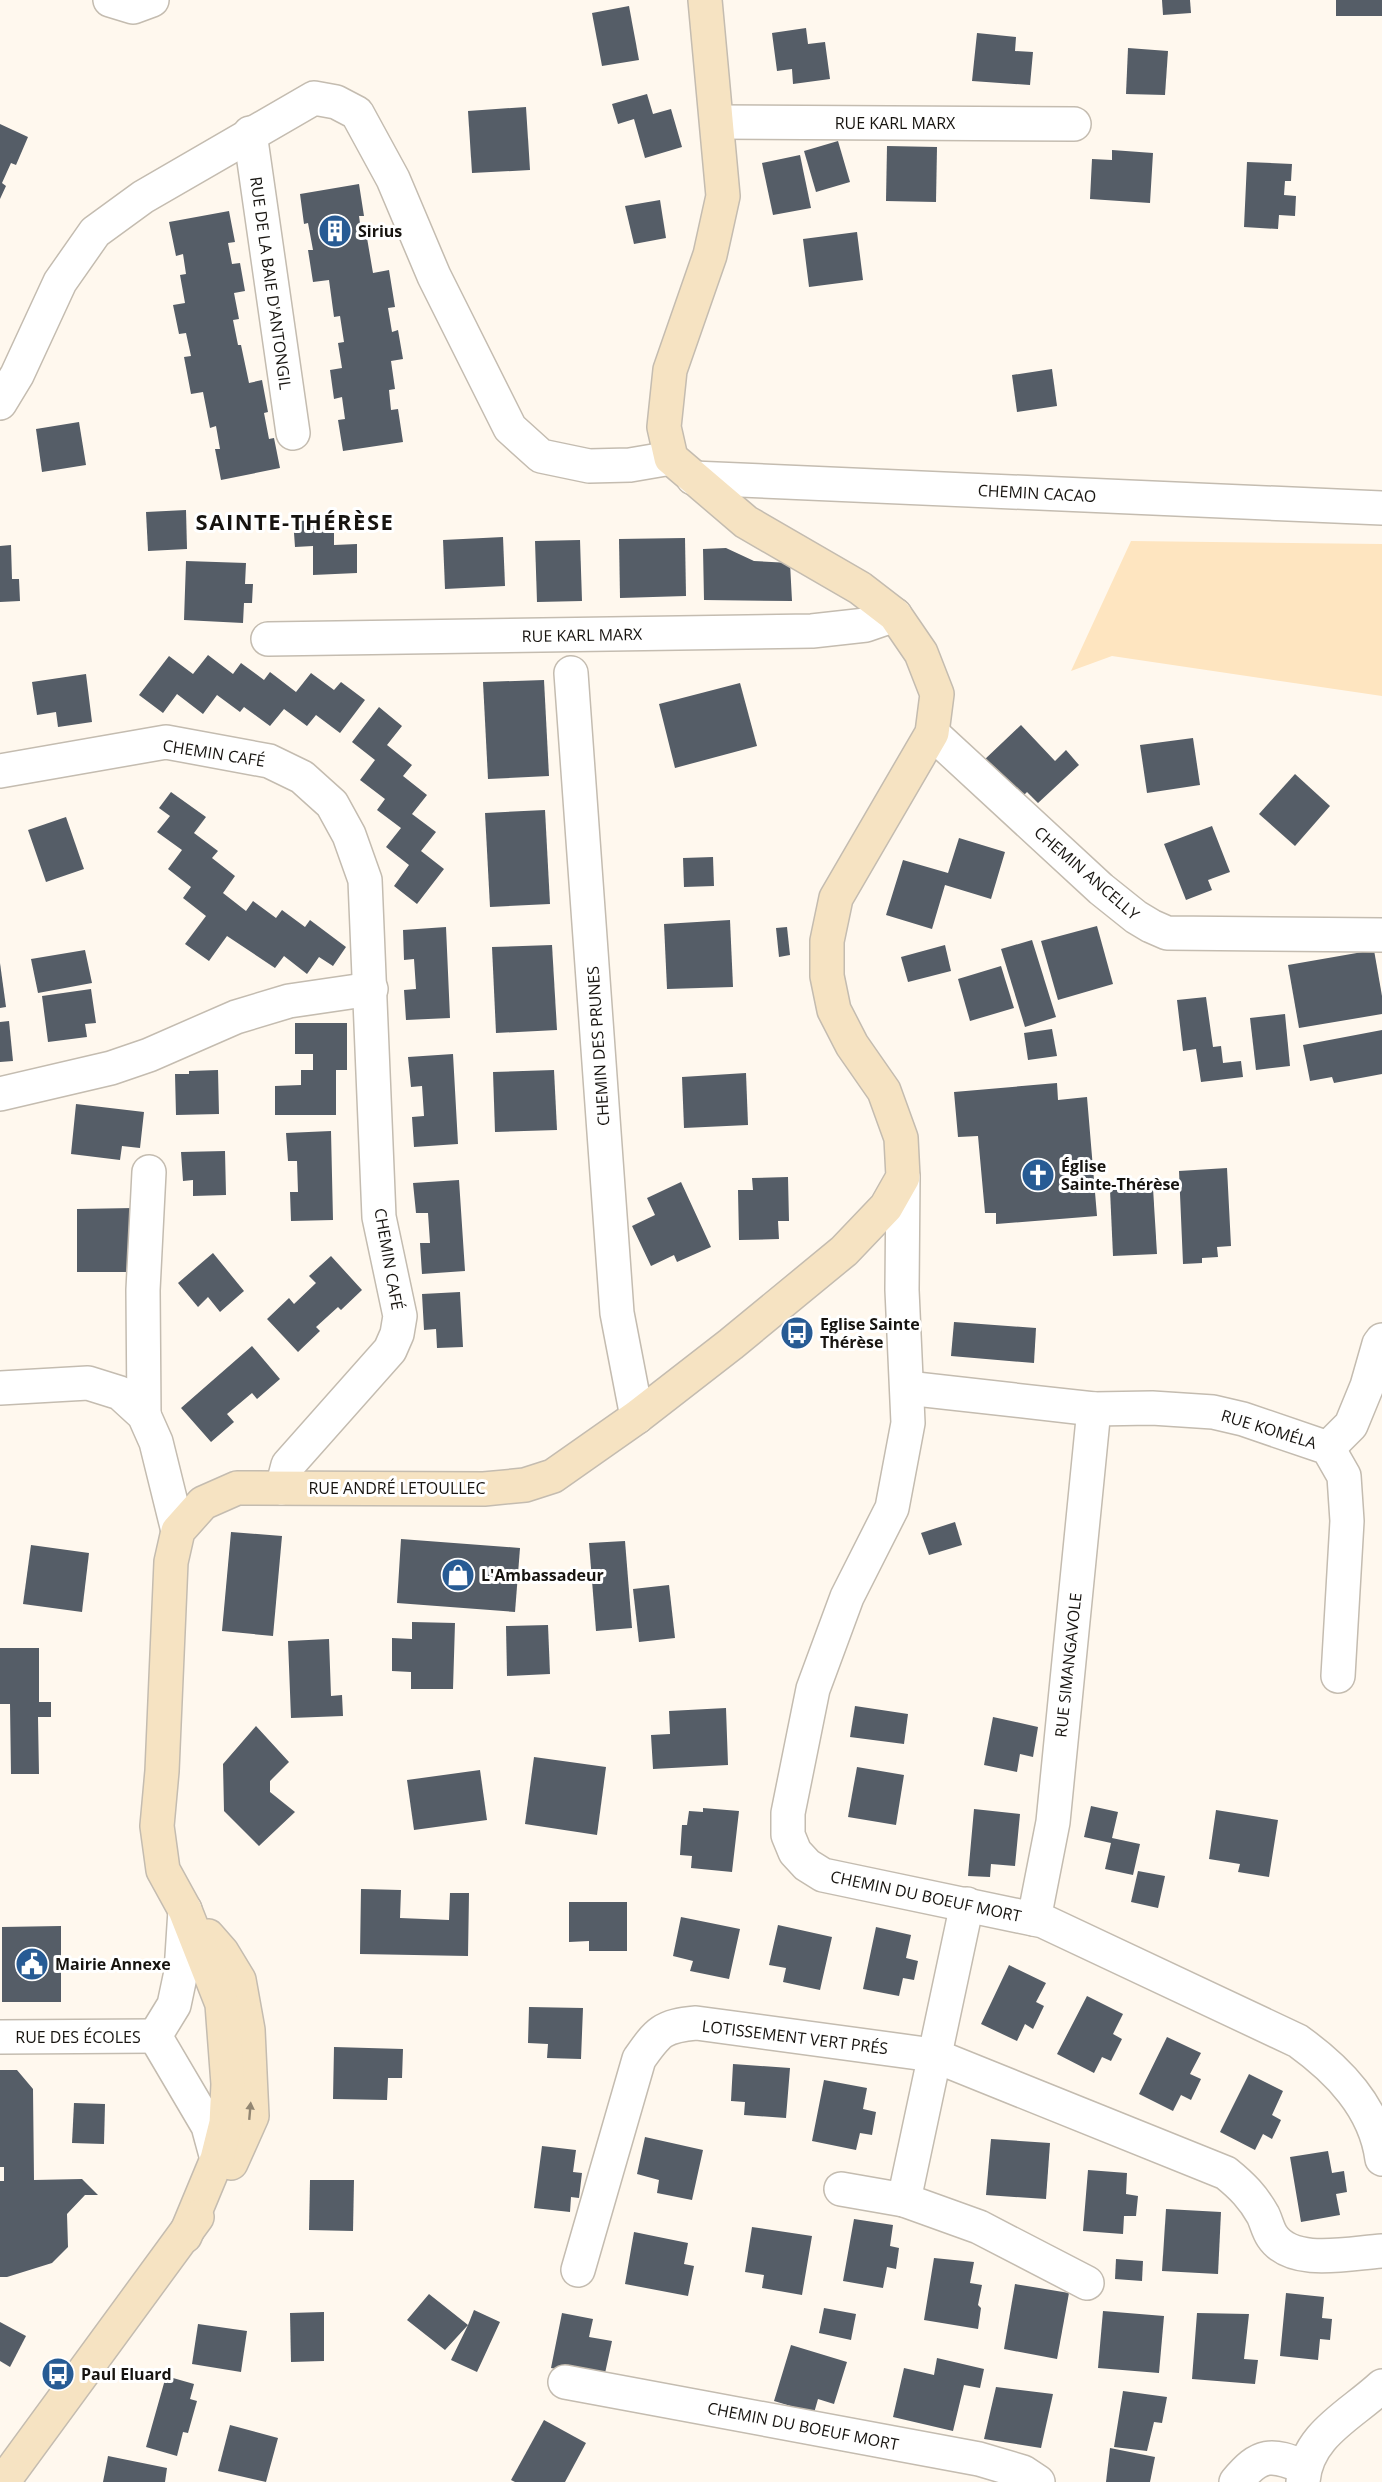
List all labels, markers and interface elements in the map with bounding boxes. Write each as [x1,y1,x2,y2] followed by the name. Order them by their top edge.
[835,112,956,134] street label: RUE KARL MARX
[245,175,297,391] street label: RUE DE LA BAIE D'ANTONGIL
[317,213,353,249] building icon: Sirius
[358,220,402,242] place label: Sirius
[977,479,1097,507] street label: CHEMIN CACAO
[196,506,394,536] district label: SAINTE-THÉRÈSE
[522,623,643,647] street label: RUE KARL MARX
[161,734,267,772] street label: CHEMIN CAFÉ
[1030,821,1144,925] street label: CHEMIN ANCELLY
[581,965,615,1127] street label: CHEMIN DES PRUNES
[1061,1155,1180,1195] place label: Église Sainte-Thérèse
[1020,1157,1056,1193] church icon: Église Sainte-Thérèse
[369,1206,409,1312] street label: CHEMIN CAFÉ
[820,1313,920,1353] place label: Eglise Sainte Thérèse
[779,1315,815,1351] bus stop icon: Eglise Sainte Thérèse
[1219,1404,1320,1454] street label: RUE KOMÉLA
[308,1477,486,1499] street label: RUE ANDRÉ LETOULLEC
[440,1557,476,1593] shop icon: L'Ambassadeur
[481,1564,604,1586] place label: L'Ambassadeur
[1049,1592,1087,1738] street label: RUE SIMANGAVOLE
[829,1865,1024,1927] street label: CHEMIN DU BOEUF MORT
[14,1946,50,1982] public building icon: Mairie Annexe
[55,1953,171,1975] place label: Mairie Annexe
[701,2015,889,2059] street label: LOTISSEMENT VERT PRÉS
[15,2026,141,2048] street label: RUE DES ÉCOLES
[245,2101,255,2120] one-way arrow
[40,2356,76,2392] bus stop icon: Paul Eluard
[81,2363,172,2385] place label: Paul Eluard
[705,2397,901,2455] street label: CHEMIN DU BOEUF MORT

